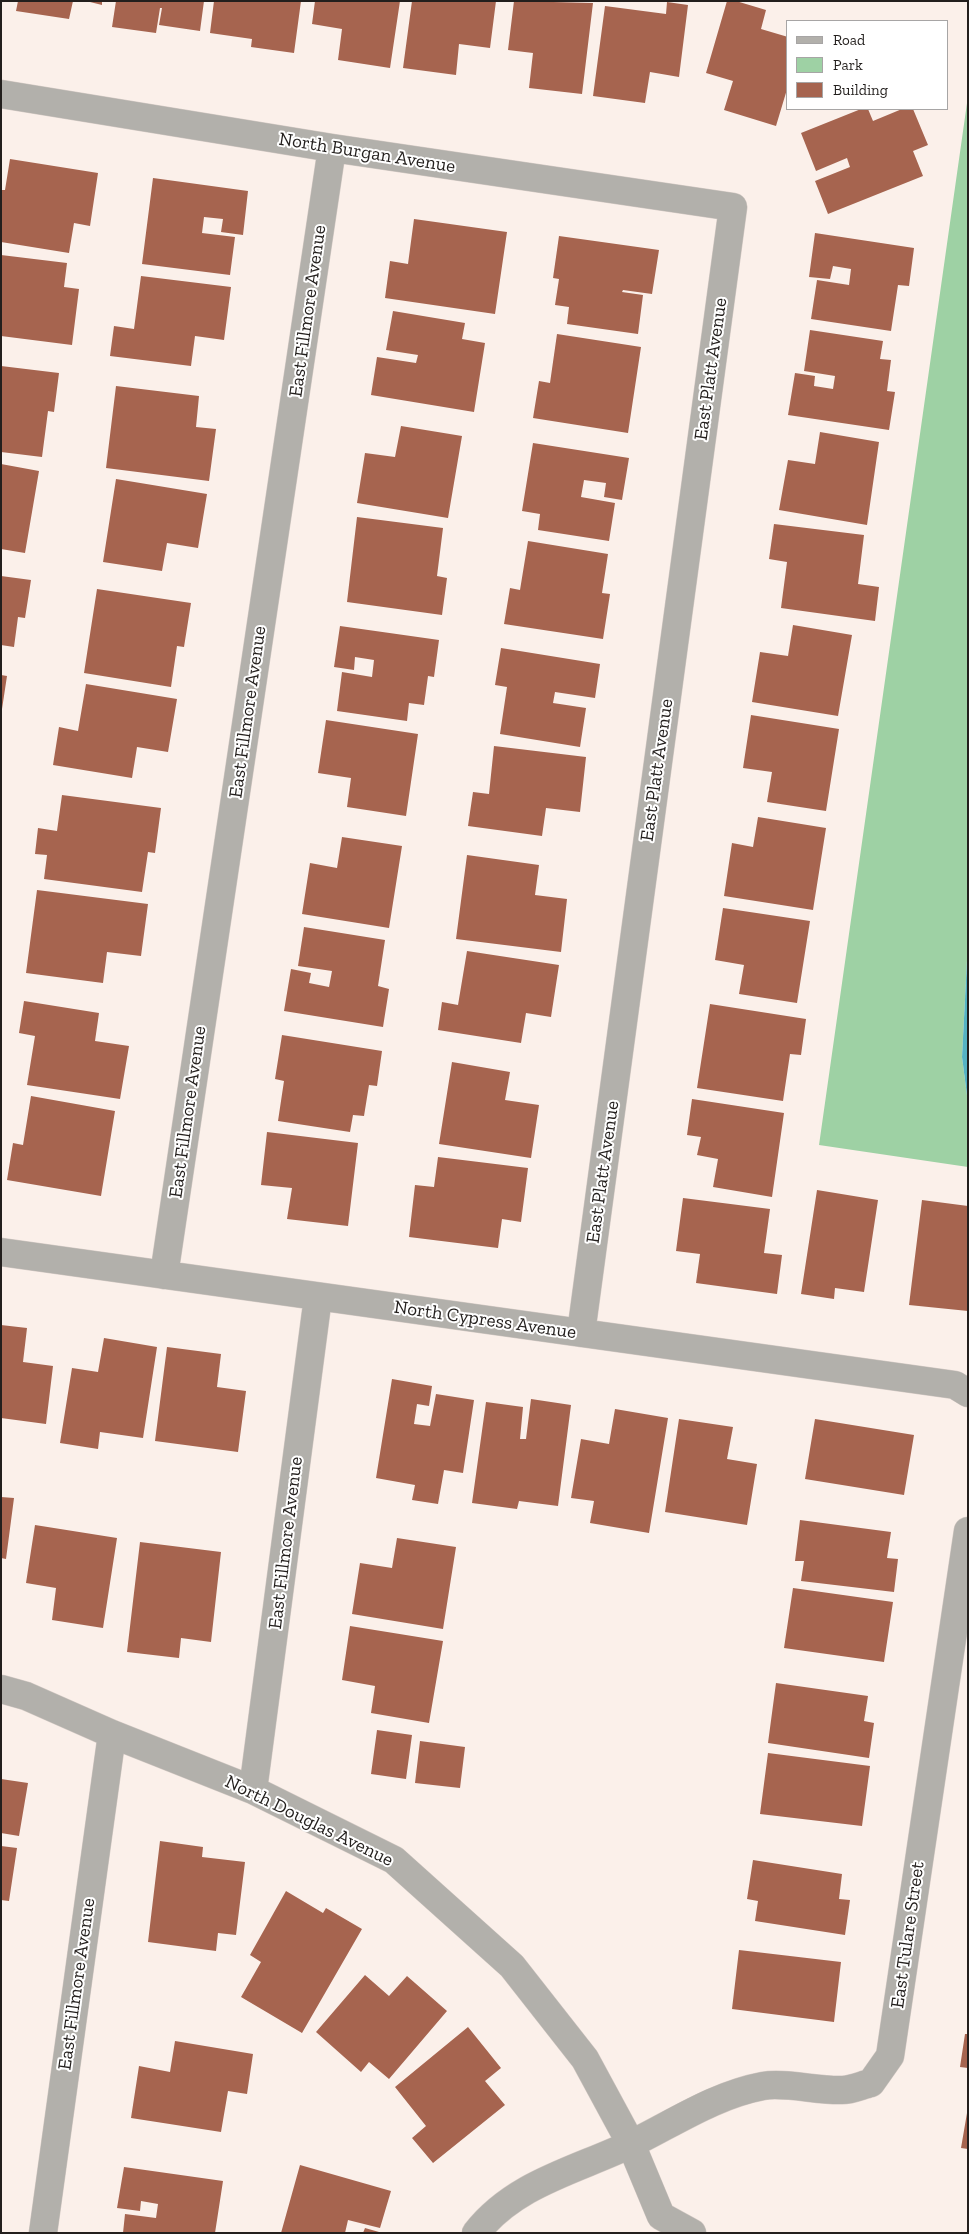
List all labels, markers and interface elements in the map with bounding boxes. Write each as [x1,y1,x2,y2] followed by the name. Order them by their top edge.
[786,20,949,110] legend
[833,31,865,49] text: Road
[833,56,863,74] text: Park
[833,81,888,99] text: Building
[277,128,457,178] street label: North Burgan Avenue
[285,223,331,399] street label: East Fillmore Avenue
[690,296,732,442] street label: East Platt Avenue
[225,624,271,800] street label: East Fillmore Avenue
[636,697,678,843] street label: East Platt Avenue
[165,1024,211,1200] street label: East Fillmore Avenue
[582,1099,624,1245] street label: East Platt Avenue
[392,1296,578,1344] street label: North Cypress Avenue
[264,1455,308,1631] street label: East Fillmore Avenue
[221,1770,397,1872] street label: North Douglas Avenue
[886,1860,930,2010] street label: East Tulare Street
[54,1896,100,2072] street label: East Fillmore Avenue

